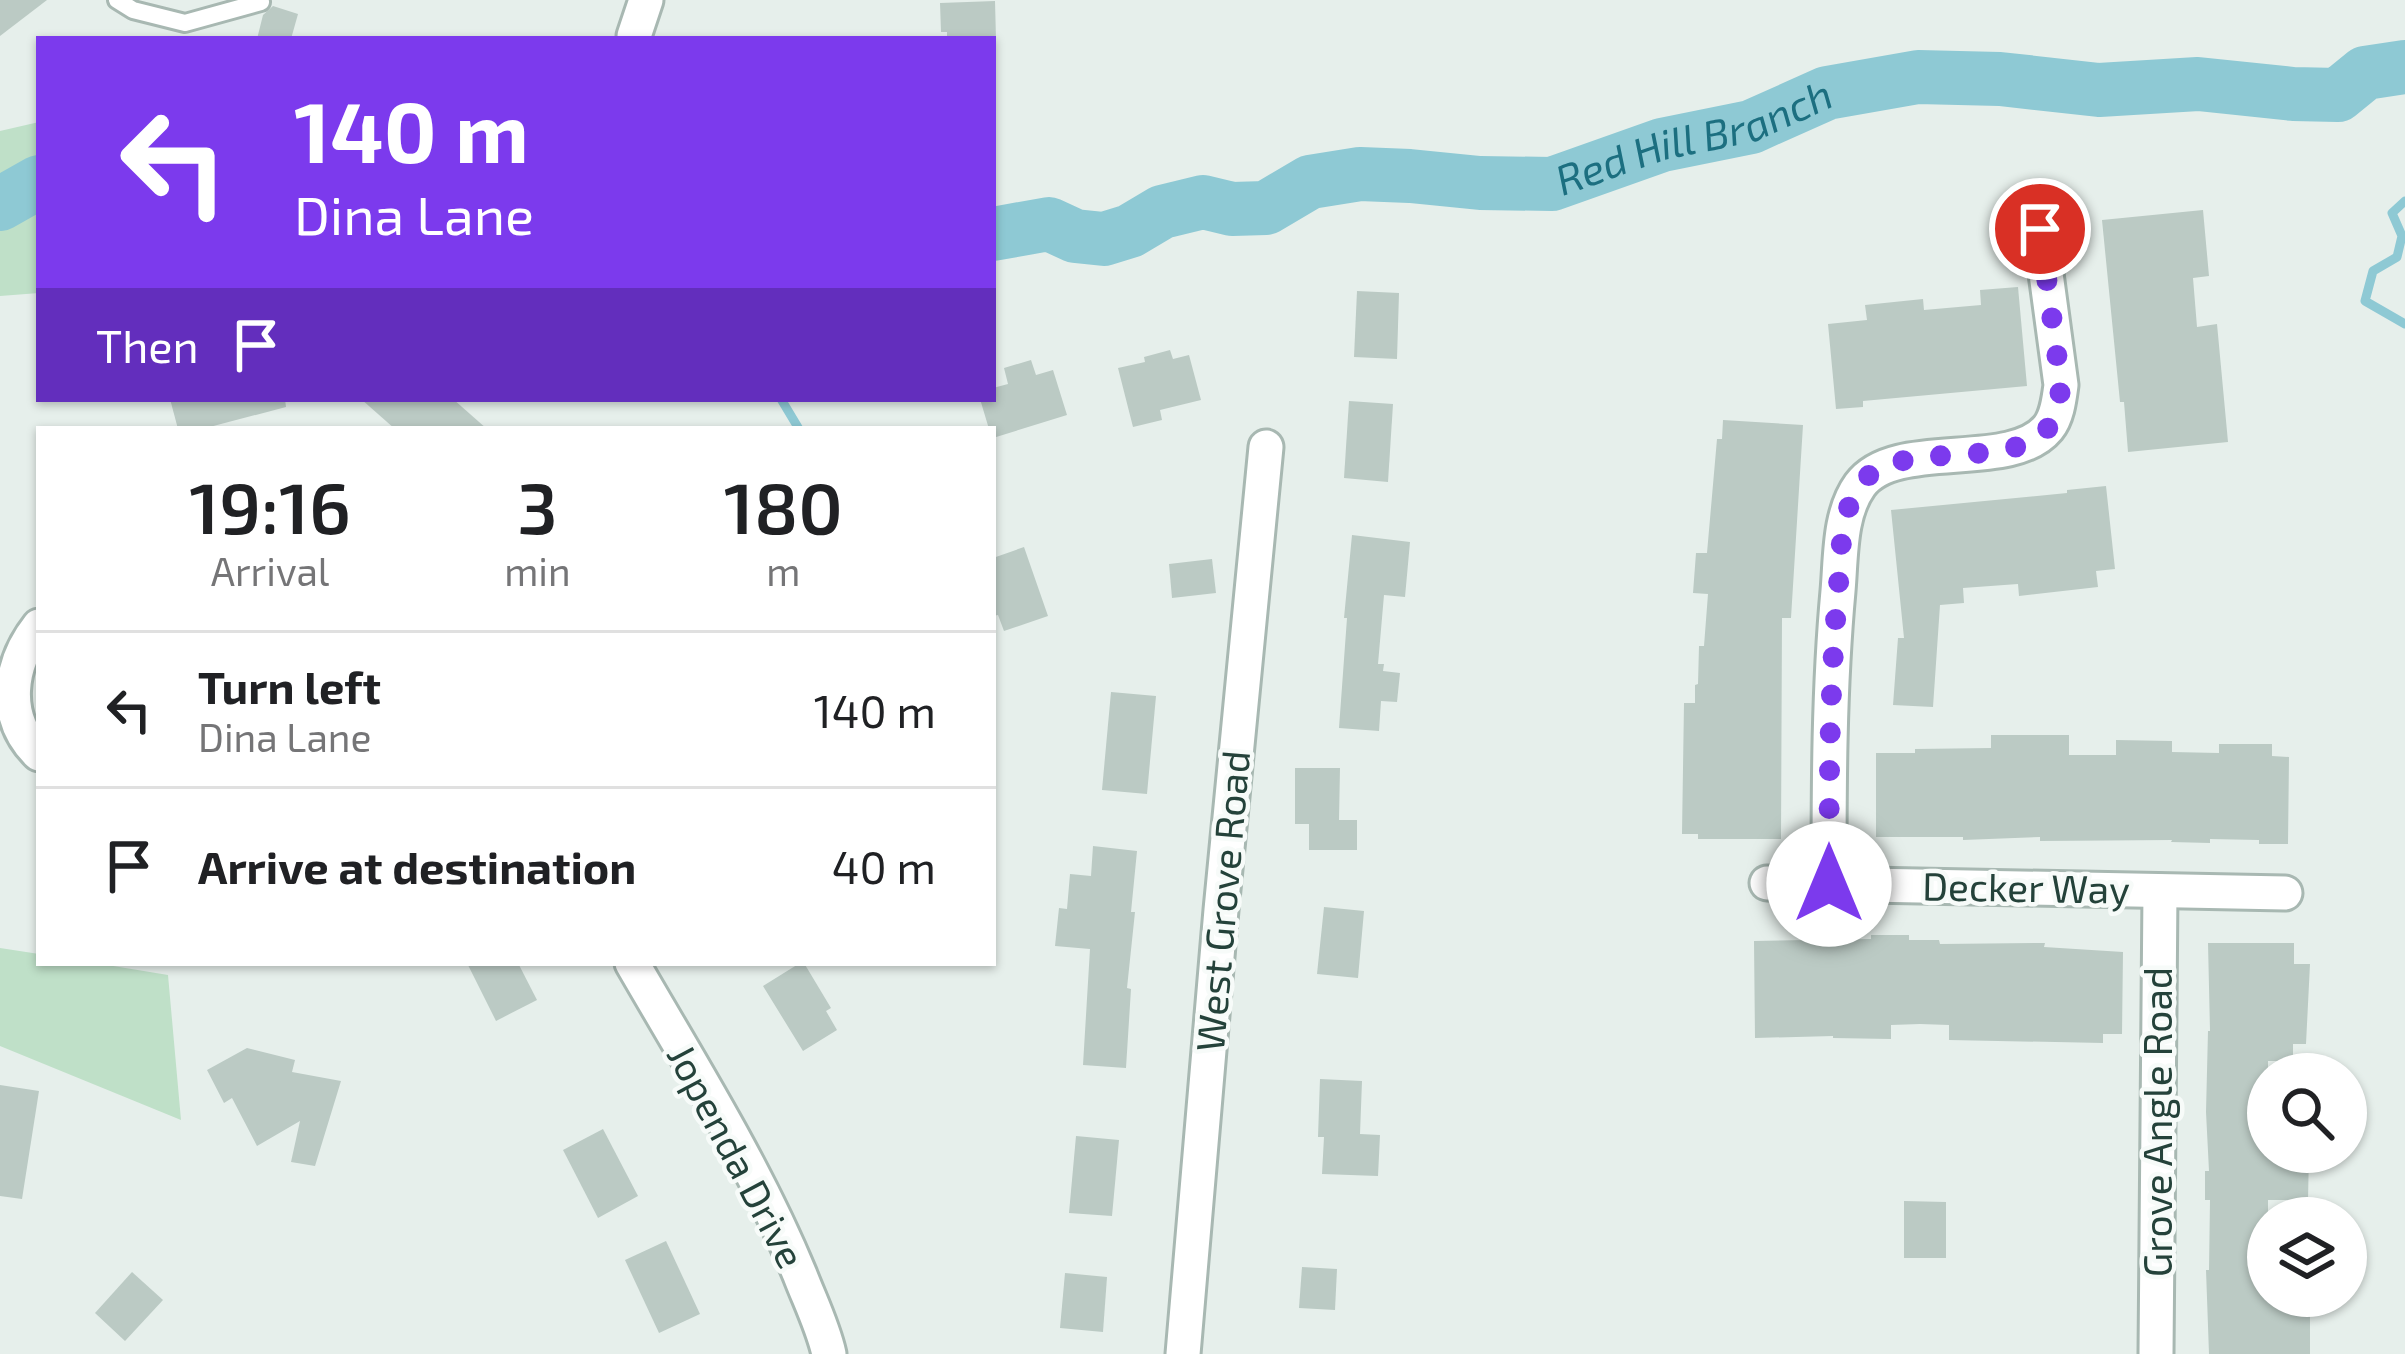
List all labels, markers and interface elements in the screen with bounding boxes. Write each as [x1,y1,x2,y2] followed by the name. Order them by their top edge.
[1548,67,1839,204] water label: Red Hill Branch
[294,79,529,180] text: 140 m
[96,84,252,240] icon: left
[1989,178,2091,280] pin
[294,181,534,246] text: Dina Lane
[2007,196,2073,262] icon: arrive
[223,312,289,378] icon: arrive
[96,318,199,372] text: Then
[189,462,351,548] text: 19:16
[517,462,558,548] text: 3
[724,462,843,548] text: 180
[211,547,329,594] text: Arrival
[504,547,571,594] text: min
[766,547,800,594] text: m
[198,659,381,713] text: Turn left
[96,677,162,743] icon: left
[814,683,936,737] text: 140 m
[198,713,371,760] text: Dina Lane
[1185,748,1258,1053] street label: West Grove Road
[1766,821,1892,947] position arrow
[96,833,162,899] icon: arrive
[198,839,636,893] text: Arrive at destination
[832,839,936,893] text: 40 m
[1922,861,2130,912] street label: Decker Way
[2133,967,2180,1277] street label: Grove Angle Road
[659,1035,816,1275] street label: Jopenda Drive
[2247,1053,2367,1317] map controls
[2247,1053,2367,1173] button: search
[2247,1197,2367,1317] button: layers

